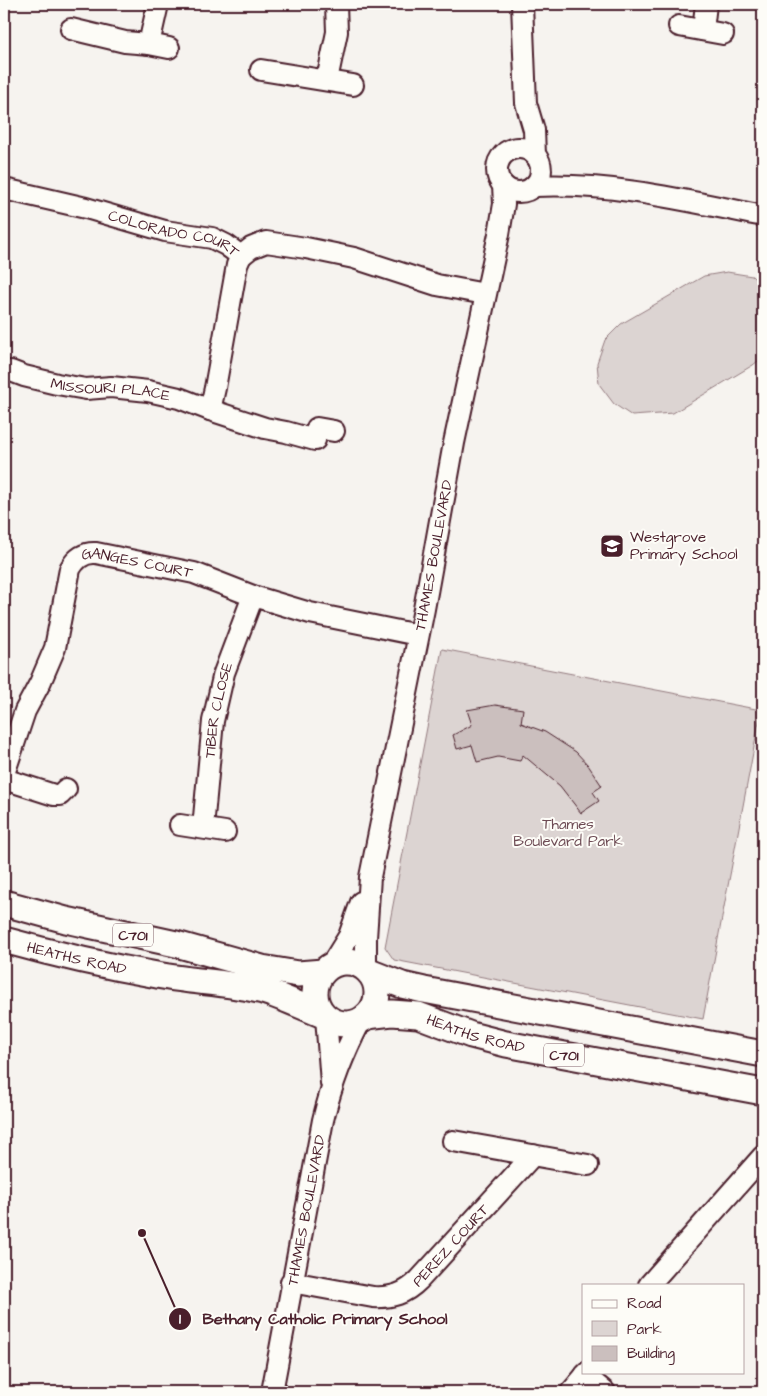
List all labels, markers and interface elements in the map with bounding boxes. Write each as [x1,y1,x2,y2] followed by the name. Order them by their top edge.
[106,205,244,263] street label: COLORADO COURT
[49,373,172,407] street label: MISSOURI PLACE
[410,478,458,633] street label: THAMES BOULEVARD
[630,527,738,566] place label: Westgrove Primary School
[599,533,625,559] school or university icon: Westgrove Primary School
[78,542,195,584] street label: GANGES COURT
[200,659,238,759] street label: TIBER CLOSE
[513,814,623,852] park label: Thames Boulevard Park
[113,924,153,946] road number: C701
[24,937,129,980] street label: HEATHS ROAD
[423,1009,527,1058] street label: HEATHS ROAD
[544,1044,584,1066] road number: C701
[282,1133,331,1287] street label: THAMES BOULEVARD
[408,1199,495,1292] street label: PEREZ COURT
[582,1284,744,1374] legend
[627,1293,662,1314] text: Road
[167,1303,457,1334] callout: Bethany Catholic Primary School
[203,1308,448,1331] text: Bethany Catholic Primary School
[179,1309,181,1330] text: 1
[627,1319,662,1340] text: Park
[627,1343,675,1365] text: Building

